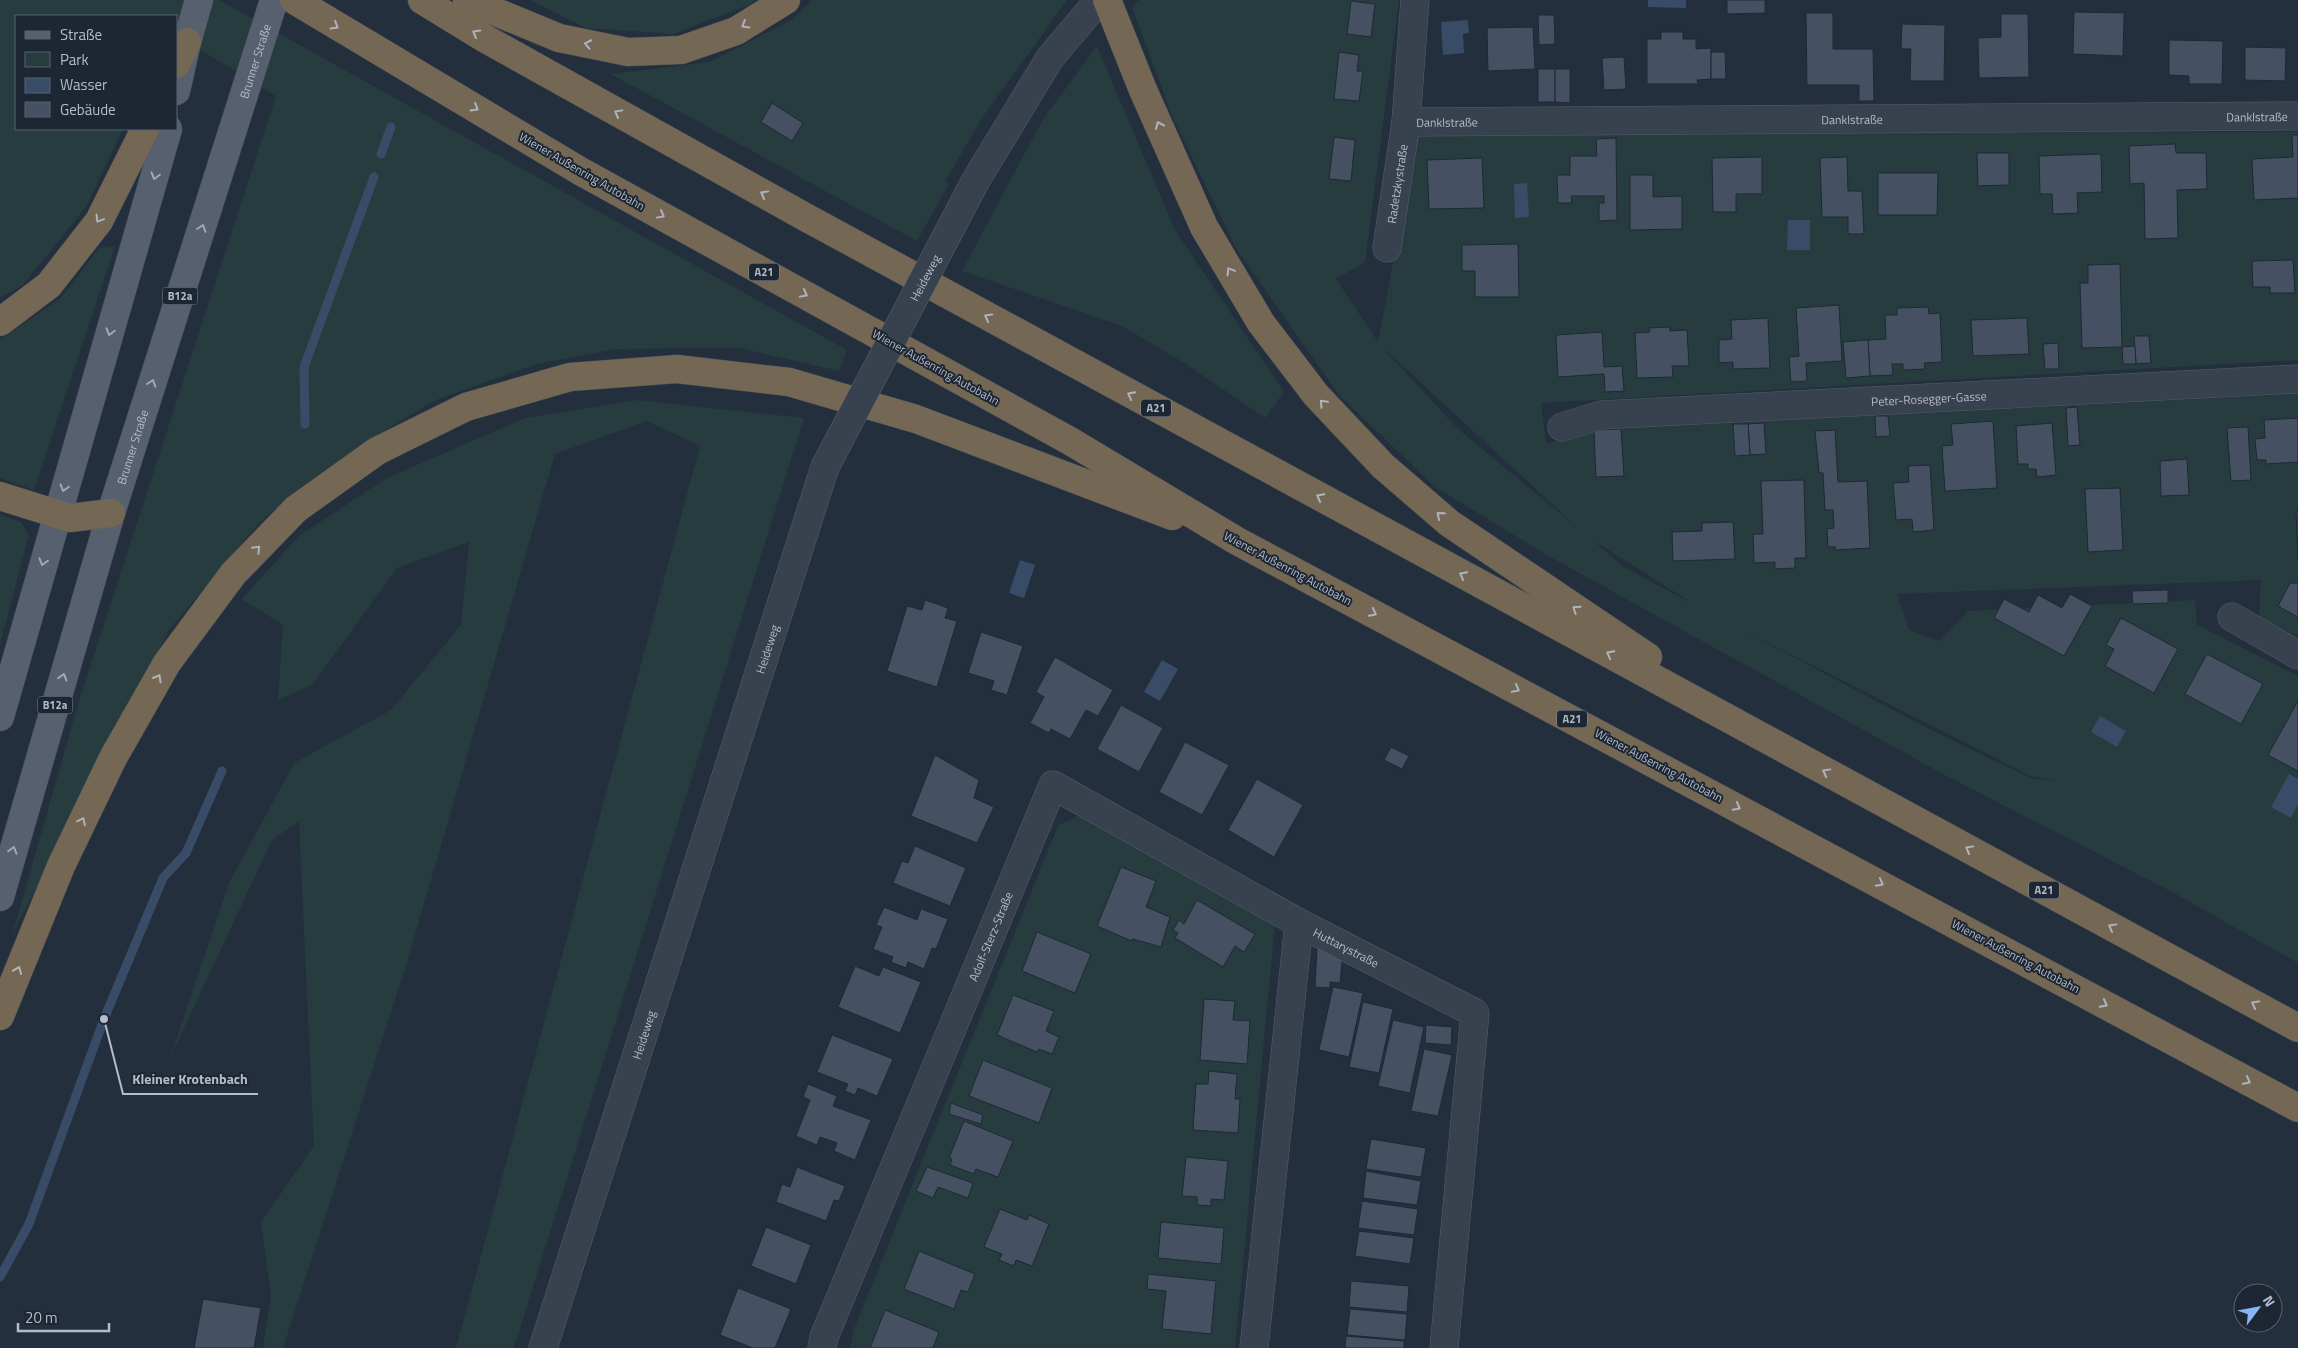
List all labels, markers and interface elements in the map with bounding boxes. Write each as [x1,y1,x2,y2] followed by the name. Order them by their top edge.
[15,15,178,130] legend
[330,19,339,29] one-way arrow
[741,19,750,29] one-way arrow
[234,21,275,101] street label: Brunner Straße
[60,23,102,46] text: Straße
[473,29,482,39] one-way arrow
[583,39,592,50] one-way arrow
[60,48,89,71] text: Park
[60,73,107,96] text: Wasser
[60,98,116,121] text: Gebäude
[469,102,478,112] one-way arrow
[2226,107,2288,126] street label: Danklstraße
[614,109,623,119] one-way arrow
[1821,109,1883,129] street label: Danklstraße
[1416,112,1478,131] street label: Danklstraße
[1154,121,1165,130] one-way arrow
[515,127,649,215] street label: Wiener Außenring Autobahn
[1381,143,1412,225] street label: Radetzkystraße
[151,171,161,179] one-way arrow
[760,190,769,200] one-way arrow
[656,209,665,219] one-way arrow
[95,213,105,222] one-way arrow
[196,225,206,233] one-way arrow
[904,251,945,304] street label: Heideweg
[749,264,779,280] road number: A21
[1226,267,1236,276] one-way arrow
[162,288,198,304] road number: B12a
[798,288,807,298] one-way arrow
[985,313,994,323] one-way arrow
[869,324,1003,410] street label: Wiener Außenring Autobahn
[105,327,115,335] one-way arrow
[146,379,156,388] one-way arrow
[1871,386,1987,411] street label: Peter-Rosegger-Gasse
[1127,391,1136,401] one-way arrow
[1141,399,1171,416] road number: A21
[1320,400,1329,409] one-way arrow
[111,407,153,487] street label: Brunner Straße
[60,483,70,491] one-way arrow
[1316,493,1325,503] one-way arrow
[1437,512,1446,521] one-way arrow
[1220,526,1356,610] street label: Wiener Außenring Autobahn
[251,546,260,555] one-way arrow
[38,557,49,566] one-way arrow
[1459,571,1468,581] one-way arrow
[1572,606,1582,615] one-way arrow
[1367,607,1376,617] one-way arrow
[750,622,784,676] street label: Heideweg
[1606,651,1615,661] one-way arrow
[58,673,68,682] one-way arrow
[152,674,162,683] one-way arrow
[1511,683,1520,693] one-way arrow
[38,696,72,714] road number: B12a
[1557,711,1587,728] road number: A21
[1591,723,1727,807] street label: Wiener Außenring Autobahn
[1823,768,1832,778] one-way arrow
[1731,801,1740,811] one-way arrow
[76,817,86,826] one-way arrow
[1965,845,1974,855] one-way arrow
[8,846,18,855] one-way arrow
[1875,877,1884,887] one-way arrow
[2029,882,2059,898] road number: A21
[963,889,1017,984] street label: Adolf-Sterz-Straße
[1948,914,2084,998] street label: Wiener Außenring Autobahn
[1310,922,1383,972] street label: Huttarystraße
[2108,923,2117,933] one-way arrow
[12,966,23,975] one-way arrow
[2098,997,2107,1007] one-way arrow
[2251,1001,2260,1011] one-way arrow
[627,1008,660,1062] street label: Heideweg
[123,1065,258,1094] callout: Kleiner Krotenbach
[132,1068,248,1089] text: Kleiner Krotenbach
[2242,1074,2251,1084] one-way arrow
[2233,1283,2283,1333] north arrow
[2258,1291,2281,1311] text: N
[18,1300,109,1332] scale bar
[25,1306,58,1329] text: 20 m

